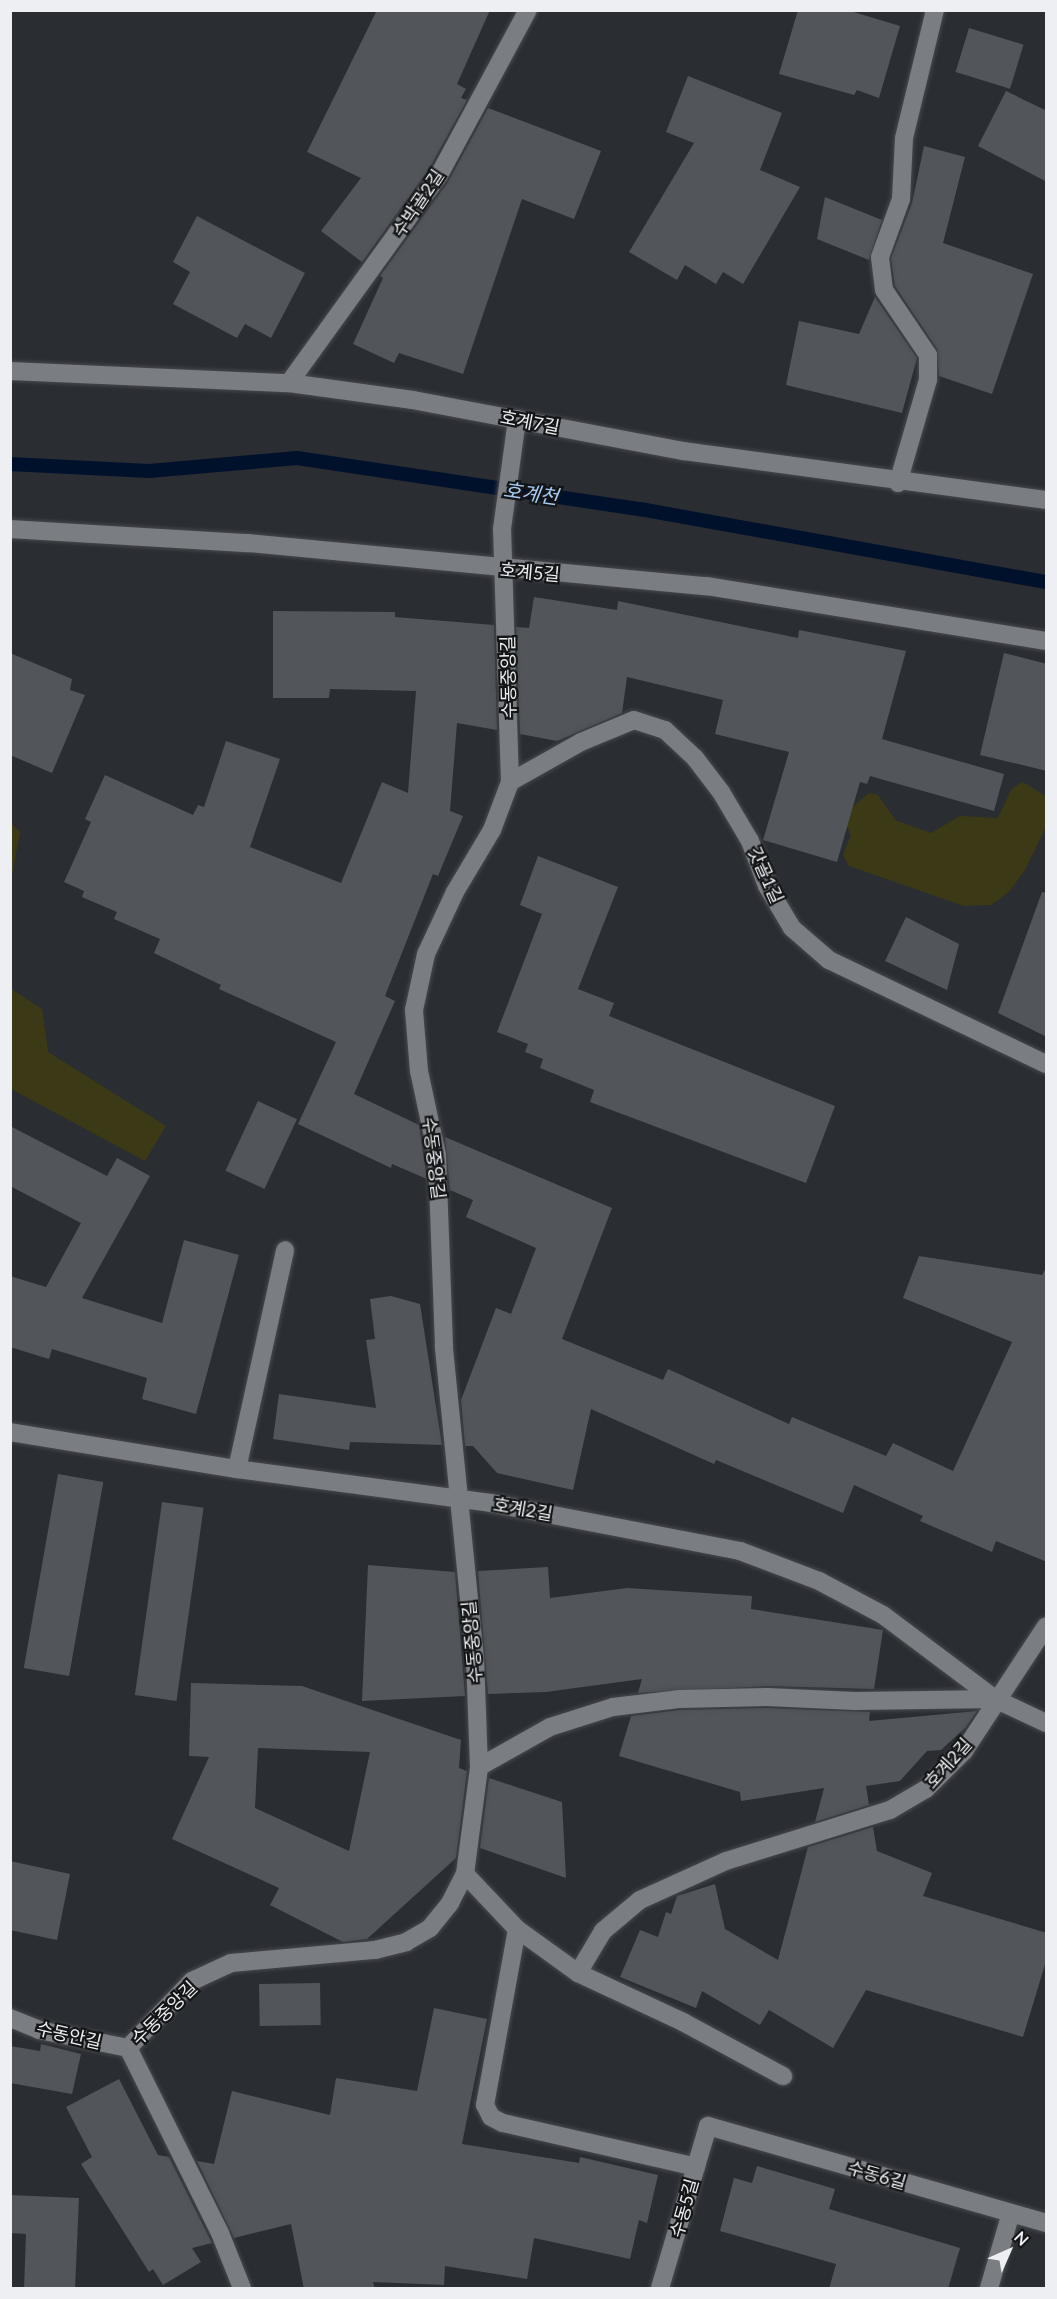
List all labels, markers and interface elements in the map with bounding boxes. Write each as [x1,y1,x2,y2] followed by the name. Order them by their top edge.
[388,165,448,241] street label: 수박골2길
[498,406,562,438] street label: 호계7길
[502,477,560,509] water label: 호계천
[499,559,561,585] street label: 호계5길
[496,635,520,719] street label: 수동중앙길
[744,843,788,907] street label: 갓골1길
[418,1116,450,1200] street label: 수동중앙길
[492,1493,554,1525] street label: 호계2길
[458,1600,486,1684] street label: 수동중앙길
[920,1733,976,1793] street label: 호계2길
[127,1976,201,2050] street label: 수동중앙길
[34,2017,104,2053] street label: 수동안길
[845,2156,909,2194] street label: 수동6길
[665,2176,703,2240] street label: 수동5길
[979,2221,1039,2281] north arrow
[1011,2227,1033,2249] text: N

